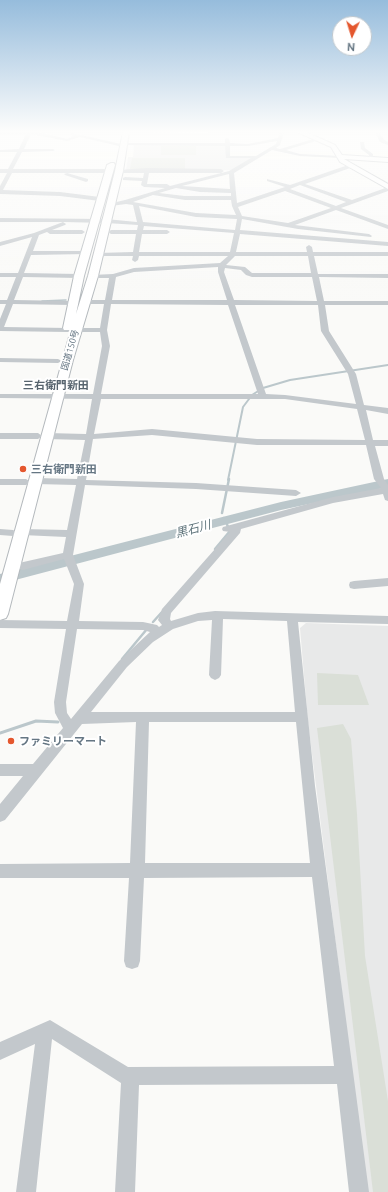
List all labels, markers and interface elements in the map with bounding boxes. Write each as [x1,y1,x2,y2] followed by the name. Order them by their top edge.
[332,16,372,56] north arrow
[347,41,356,53] text: N
[59,328,81,372] street label: 国道150号
[23,378,89,392] district label: 三右衛門新田
[31,462,97,476] place label: 三右衛門新田
[18,464,28,474] marker: 三右衛門新田
[174,517,212,541] water label: 黒石川
[19,734,107,748] place label: ファミリーマート
[6,736,16,746] marker: ファミリーマート

